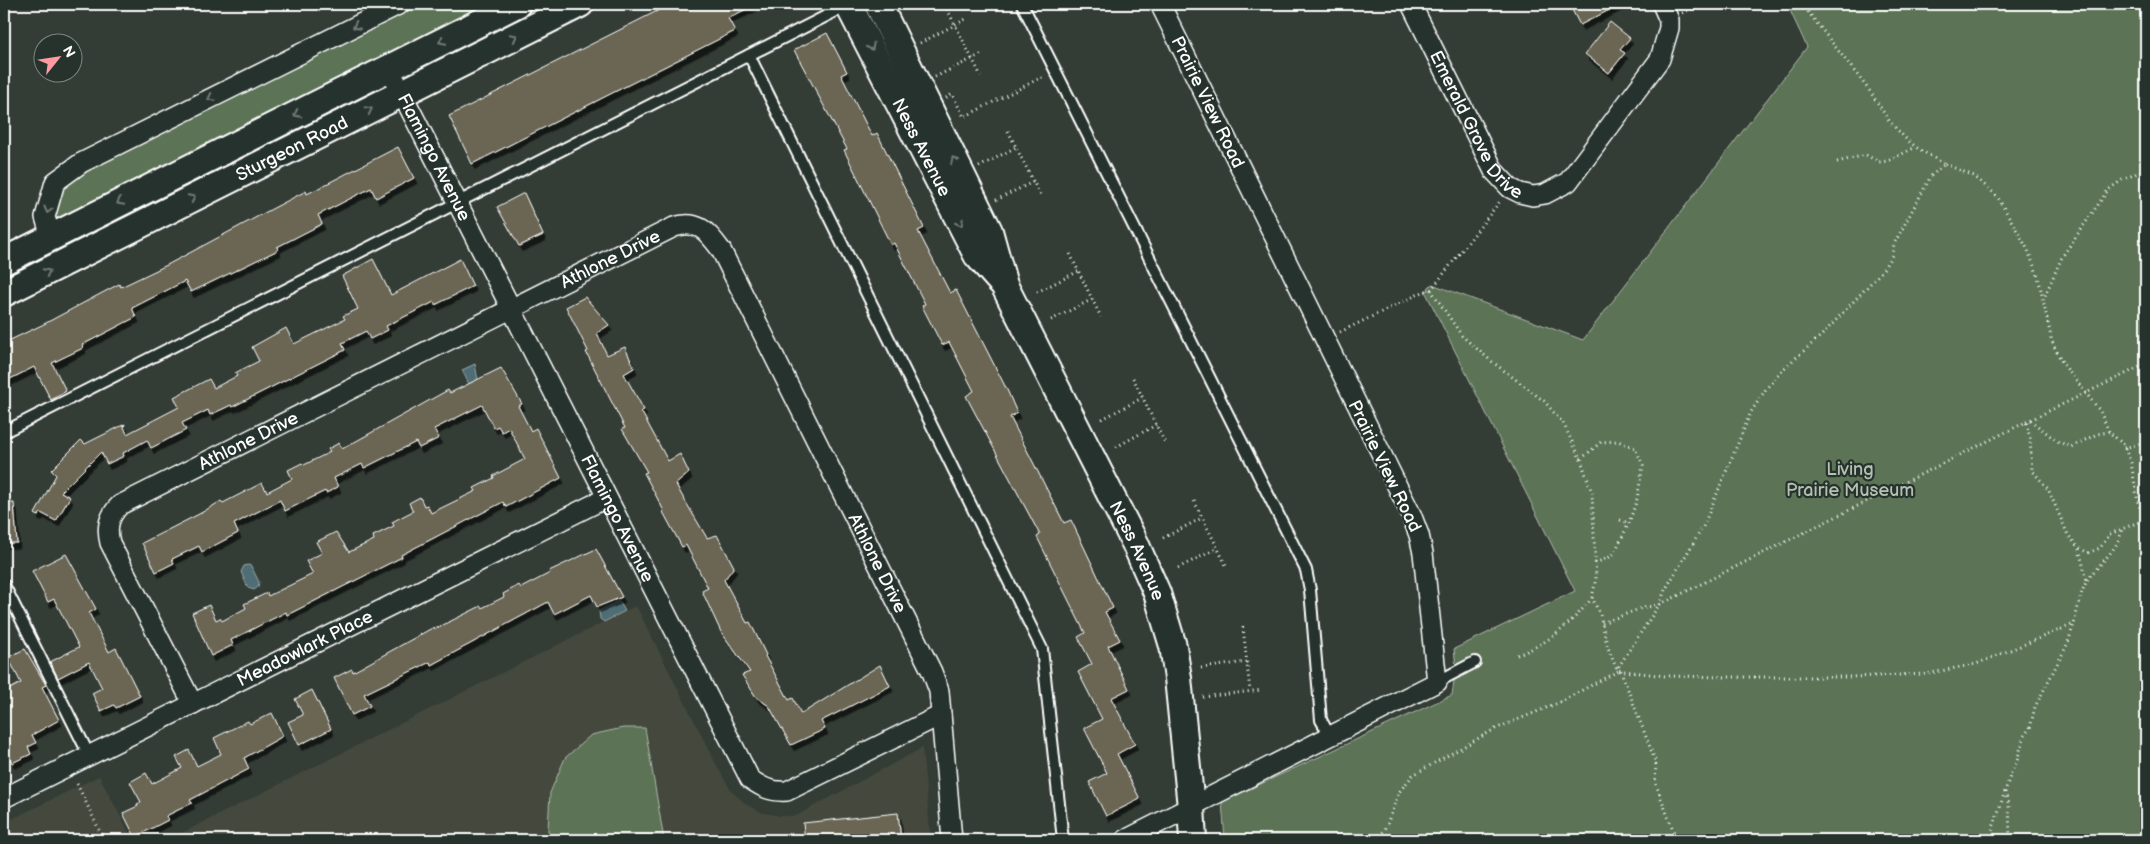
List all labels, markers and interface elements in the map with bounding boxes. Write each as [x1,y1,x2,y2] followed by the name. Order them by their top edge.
[352,19,361,30] one-way arrow
[32,32,82,82] north arrow
[509,33,518,43] one-way arrow
[1167,33,1249,172] street label: Prairie View Road
[438,35,447,45] one-way arrow
[864,42,875,51] one-way arrow
[59,43,79,61] text: N
[1425,47,1526,204] street label: Emerald Grove Drive
[393,90,475,225] street label: Flamingo Avenue
[207,92,216,102] one-way arrow
[887,95,955,200] street label: Ness Avenue
[364,106,373,116] one-way arrow
[293,108,302,118] one-way arrow
[233,112,351,186] street label: Sturgeon Road
[949,156,960,165] one-way arrow
[187,195,196,205] one-way arrow
[117,196,126,206] one-way arrow
[43,205,54,214] one-way arrow
[954,218,964,227] one-way arrow
[557,226,664,293] street label: Athlone Drive
[42,267,51,278] one-way arrow
[1344,397,1426,536] street label: Prairie View Road
[195,407,302,475] street label: Athlone Drive
[576,451,658,586] street label: Flamingo Avenue
[1786,459,1914,501] park label: Living Prairie Museum
[1104,498,1169,603] street label: Ness Avenue
[843,510,911,617] street label: Athlone Drive
[234,606,377,691] street label: Meadowlark Place

